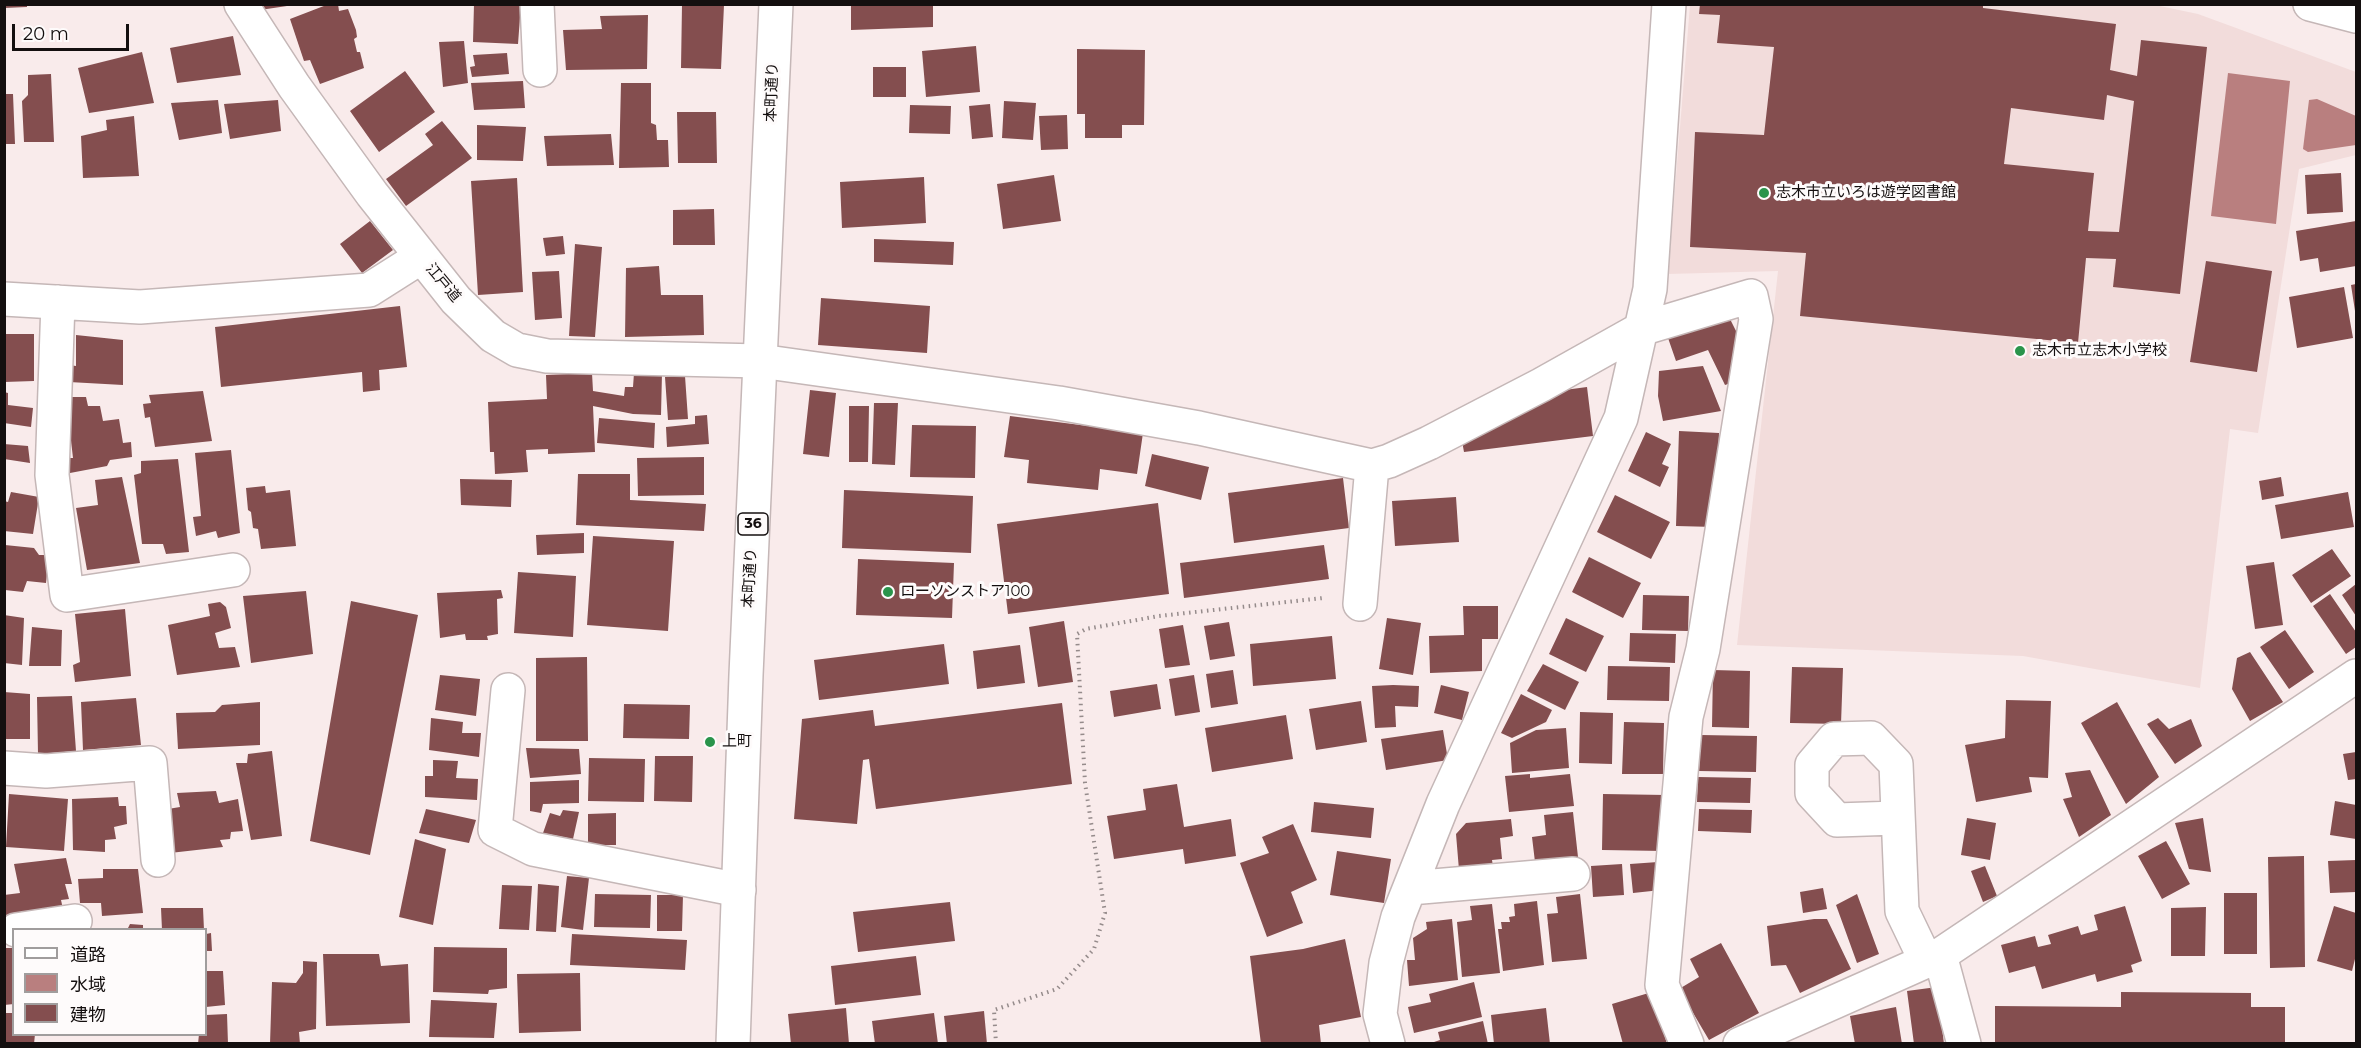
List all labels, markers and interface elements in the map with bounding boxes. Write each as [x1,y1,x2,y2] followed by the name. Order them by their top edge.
[15,12,132,50] scale bar
[23,23,69,45] text: 20 m
[762,62,782,122] street label: 本町通り
[1776,184,1956,202] place label: 志木市立いろは遊学図書館
[1757,186,1771,200] marker: 志木市立いろは遊学図書館
[422,260,464,306] street label: 江戸道
[2032,342,2167,360] place label: 志木市立志木小学校
[2013,344,2027,358] marker: 志木市立志木小学校
[738,513,768,535] road number: 36
[739,548,761,608] street label: 本町通り
[900,583,1030,601] place label: ローソンストア100
[881,585,895,599] marker: ローソンストア100
[722,733,752,751] place label: 上町
[703,735,717,749] marker: 上町
[12,928,207,1036] legend
[70,944,106,966] text: 道路
[70,974,106,996] text: 水域
[70,1004,106,1026] text: 建物

